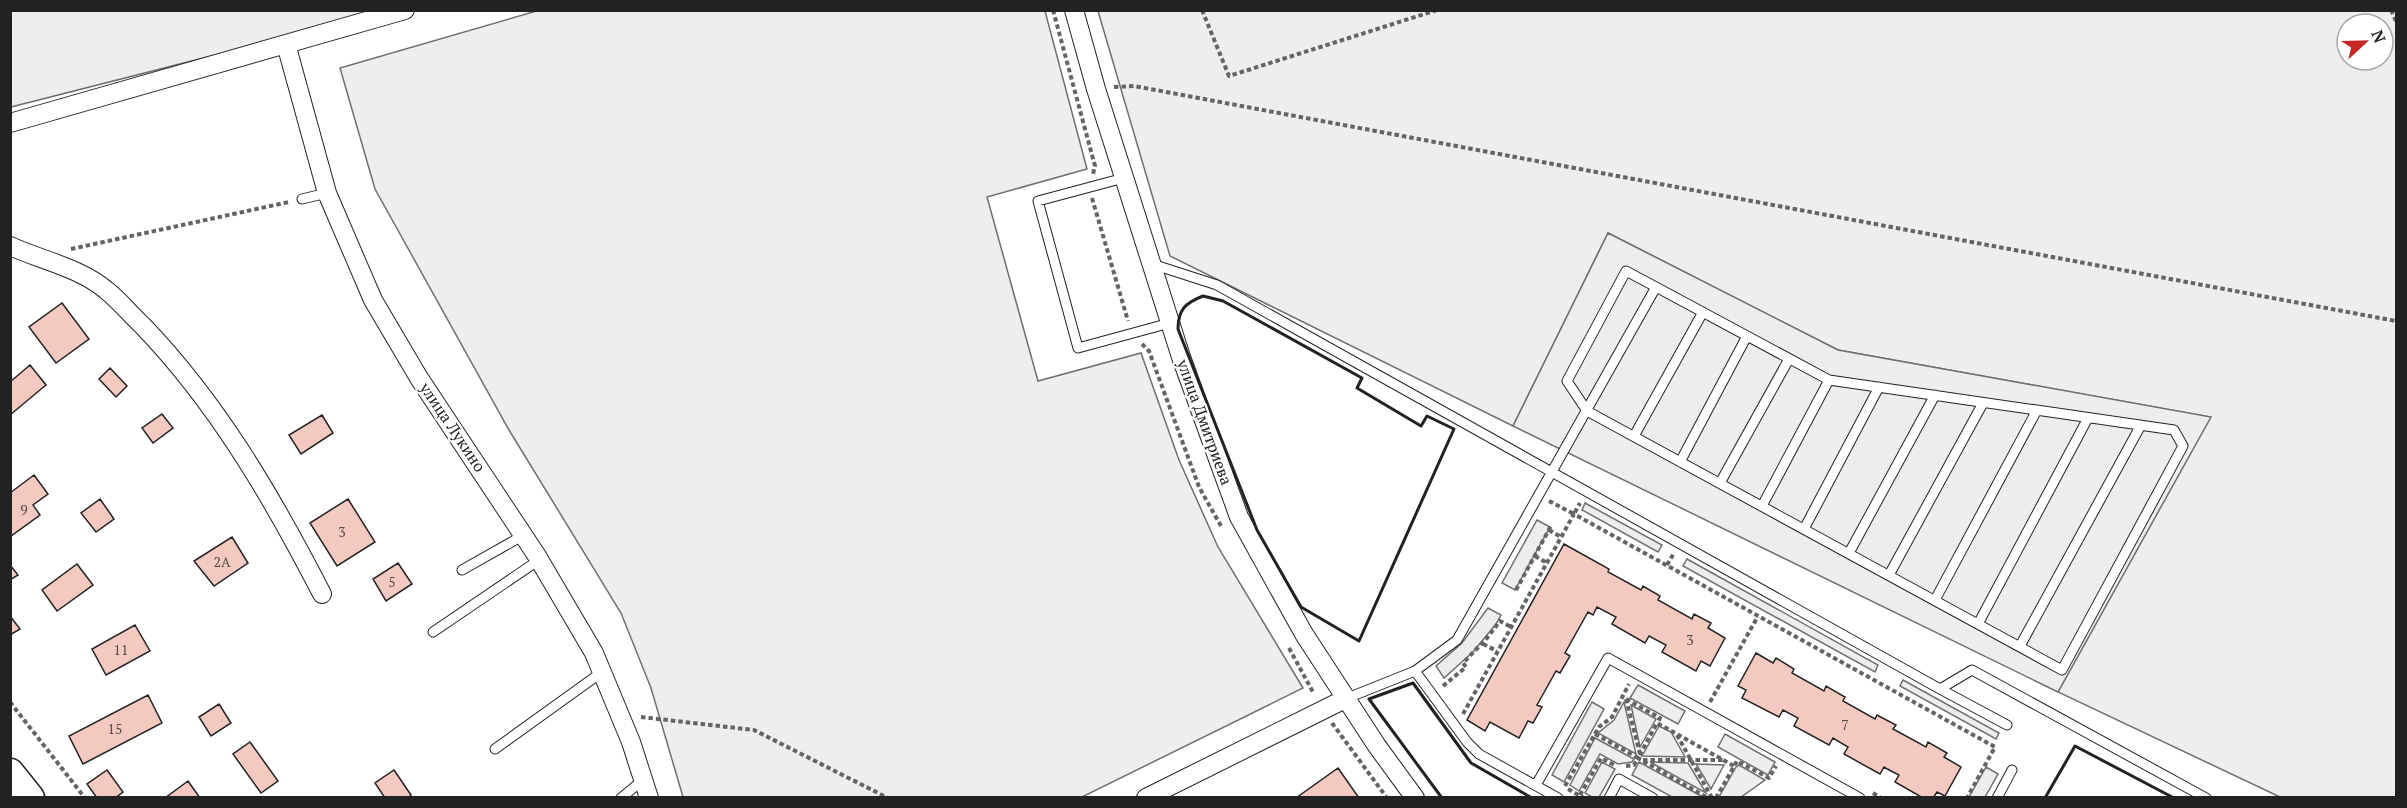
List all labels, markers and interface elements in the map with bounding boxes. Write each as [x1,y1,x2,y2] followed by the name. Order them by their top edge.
[2335,12,2395,72] north arrow
[2366,27,2391,46] text: N
[1172,355,1238,488] street label: улица Дмитриева
[414,377,491,476] street label: улица Лукино
[20,500,28,519] house number: 9
[338,522,346,541] house number: 3
[213,552,231,571] house number: 2А
[388,572,396,591] house number: 5
[1686,630,1694,649] house number: 3
[114,640,128,659] house number: 11
[1841,715,1849,734] house number: 7
[108,719,122,738] house number: 15

